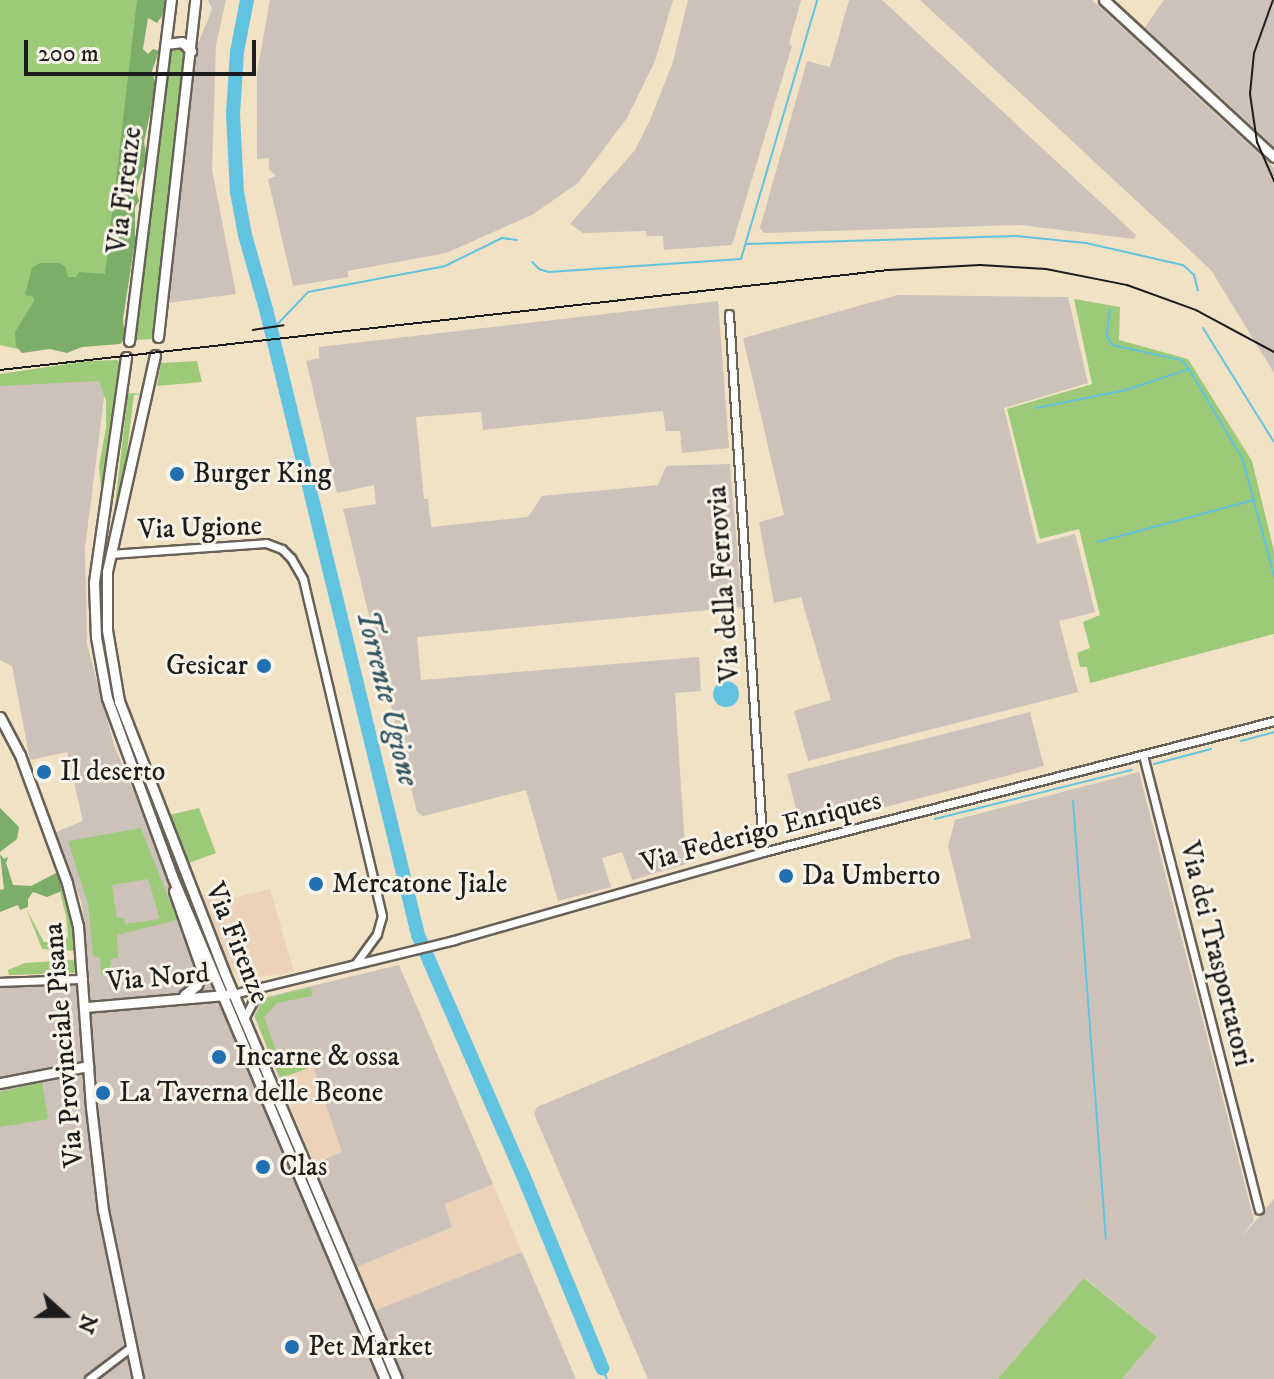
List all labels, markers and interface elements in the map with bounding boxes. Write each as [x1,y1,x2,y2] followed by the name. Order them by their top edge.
[28,24,260,74] scale bar
[38,39,99,69] text: 200 m
[101,125,149,255] street label: Via Firenze
[193,457,331,491] place label: Burger King
[168,465,186,483] marker: Burger King
[700,485,748,683] street label: Via della Ferrovia
[137,509,263,547] street label: Via Ugione
[347,606,425,790] water label: Torrente Ugione
[166,649,248,683] place label: Gesicar
[255,657,273,675] marker: Gesicar
[60,755,165,789] place label: Il deserto
[35,763,53,781] marker: Il deserto
[637,784,885,880] street label: Via Federigo Enriques
[1172,838,1260,1070] street label: Via dei Trasportatori
[802,859,940,893] place label: Da Umberto
[332,867,507,901] place label: Mercatone Jiale
[777,867,795,885] marker: Da Umberto
[307,875,325,893] marker: Mercatone Jiale
[198,878,276,1008] street label: Via Firenze
[37,921,91,1169] street label: Via Provinciale Pisana
[105,957,211,999] street label: Via Nord
[235,1040,399,1074] place label: Incarne & ossa
[210,1048,228,1066] marker: Incarne & ossa
[119,1076,383,1110] place label: La Taverna delle Beone
[94,1084,112,1102] marker: La Taverna delle Beone
[279,1150,327,1184] place label: Clas
[254,1158,272,1176] marker: Clas
[24,1275,104,1355] north arrow
[71,1311,103,1337] text: N
[308,1330,432,1364] place label: Pet Market
[283,1338,301,1356] marker: Pet Market

